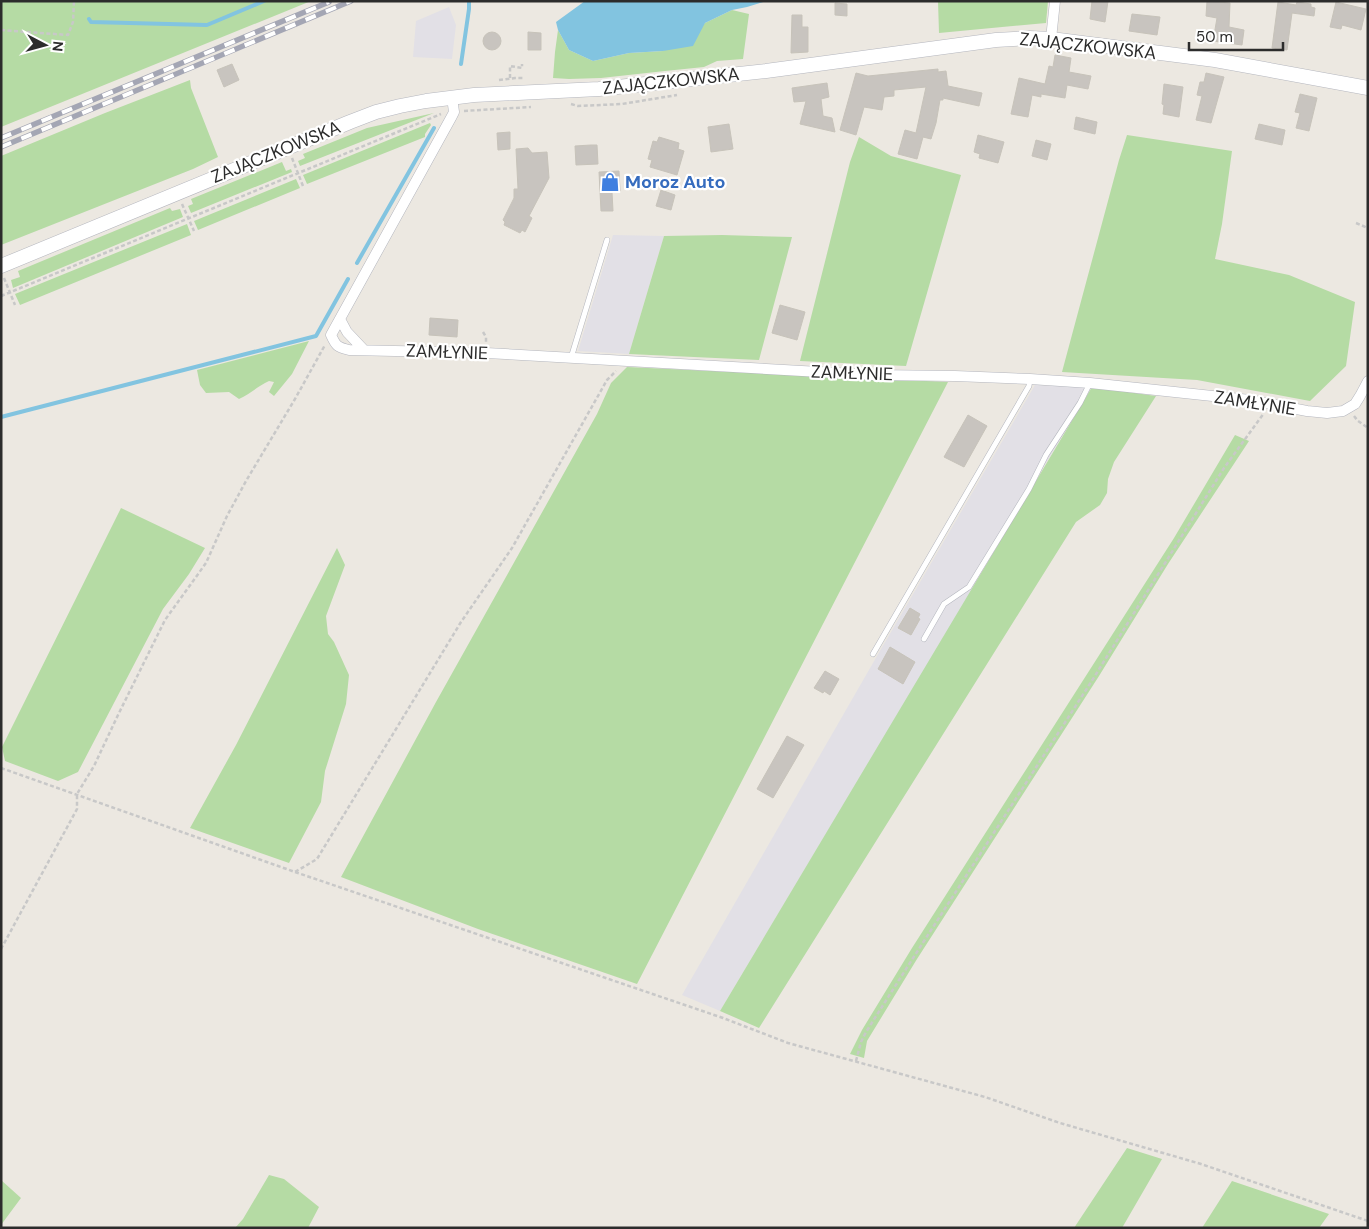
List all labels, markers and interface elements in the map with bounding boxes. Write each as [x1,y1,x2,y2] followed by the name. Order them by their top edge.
[20,20,70,70] north arrow
[1189,20,1283,52] scale bar
[1018,27,1158,65] street label: ZAJĄCZKOWSKA
[1196,27,1233,47] text: 50 m
[48,40,67,52] text: N
[601,62,741,100] street label: ZAJĄCZKOWSKA
[208,115,344,189] street label: ZAJĄCZKOWSKA
[625,170,725,194] place label: Moroz Auto
[599,171,621,193] shop icon: Moroz Auto
[405,339,489,365] street label: ZAMŁYNIE
[810,360,894,386] street label: ZAMŁYNIE
[1213,385,1297,421] street label: ZAMŁYNIE

